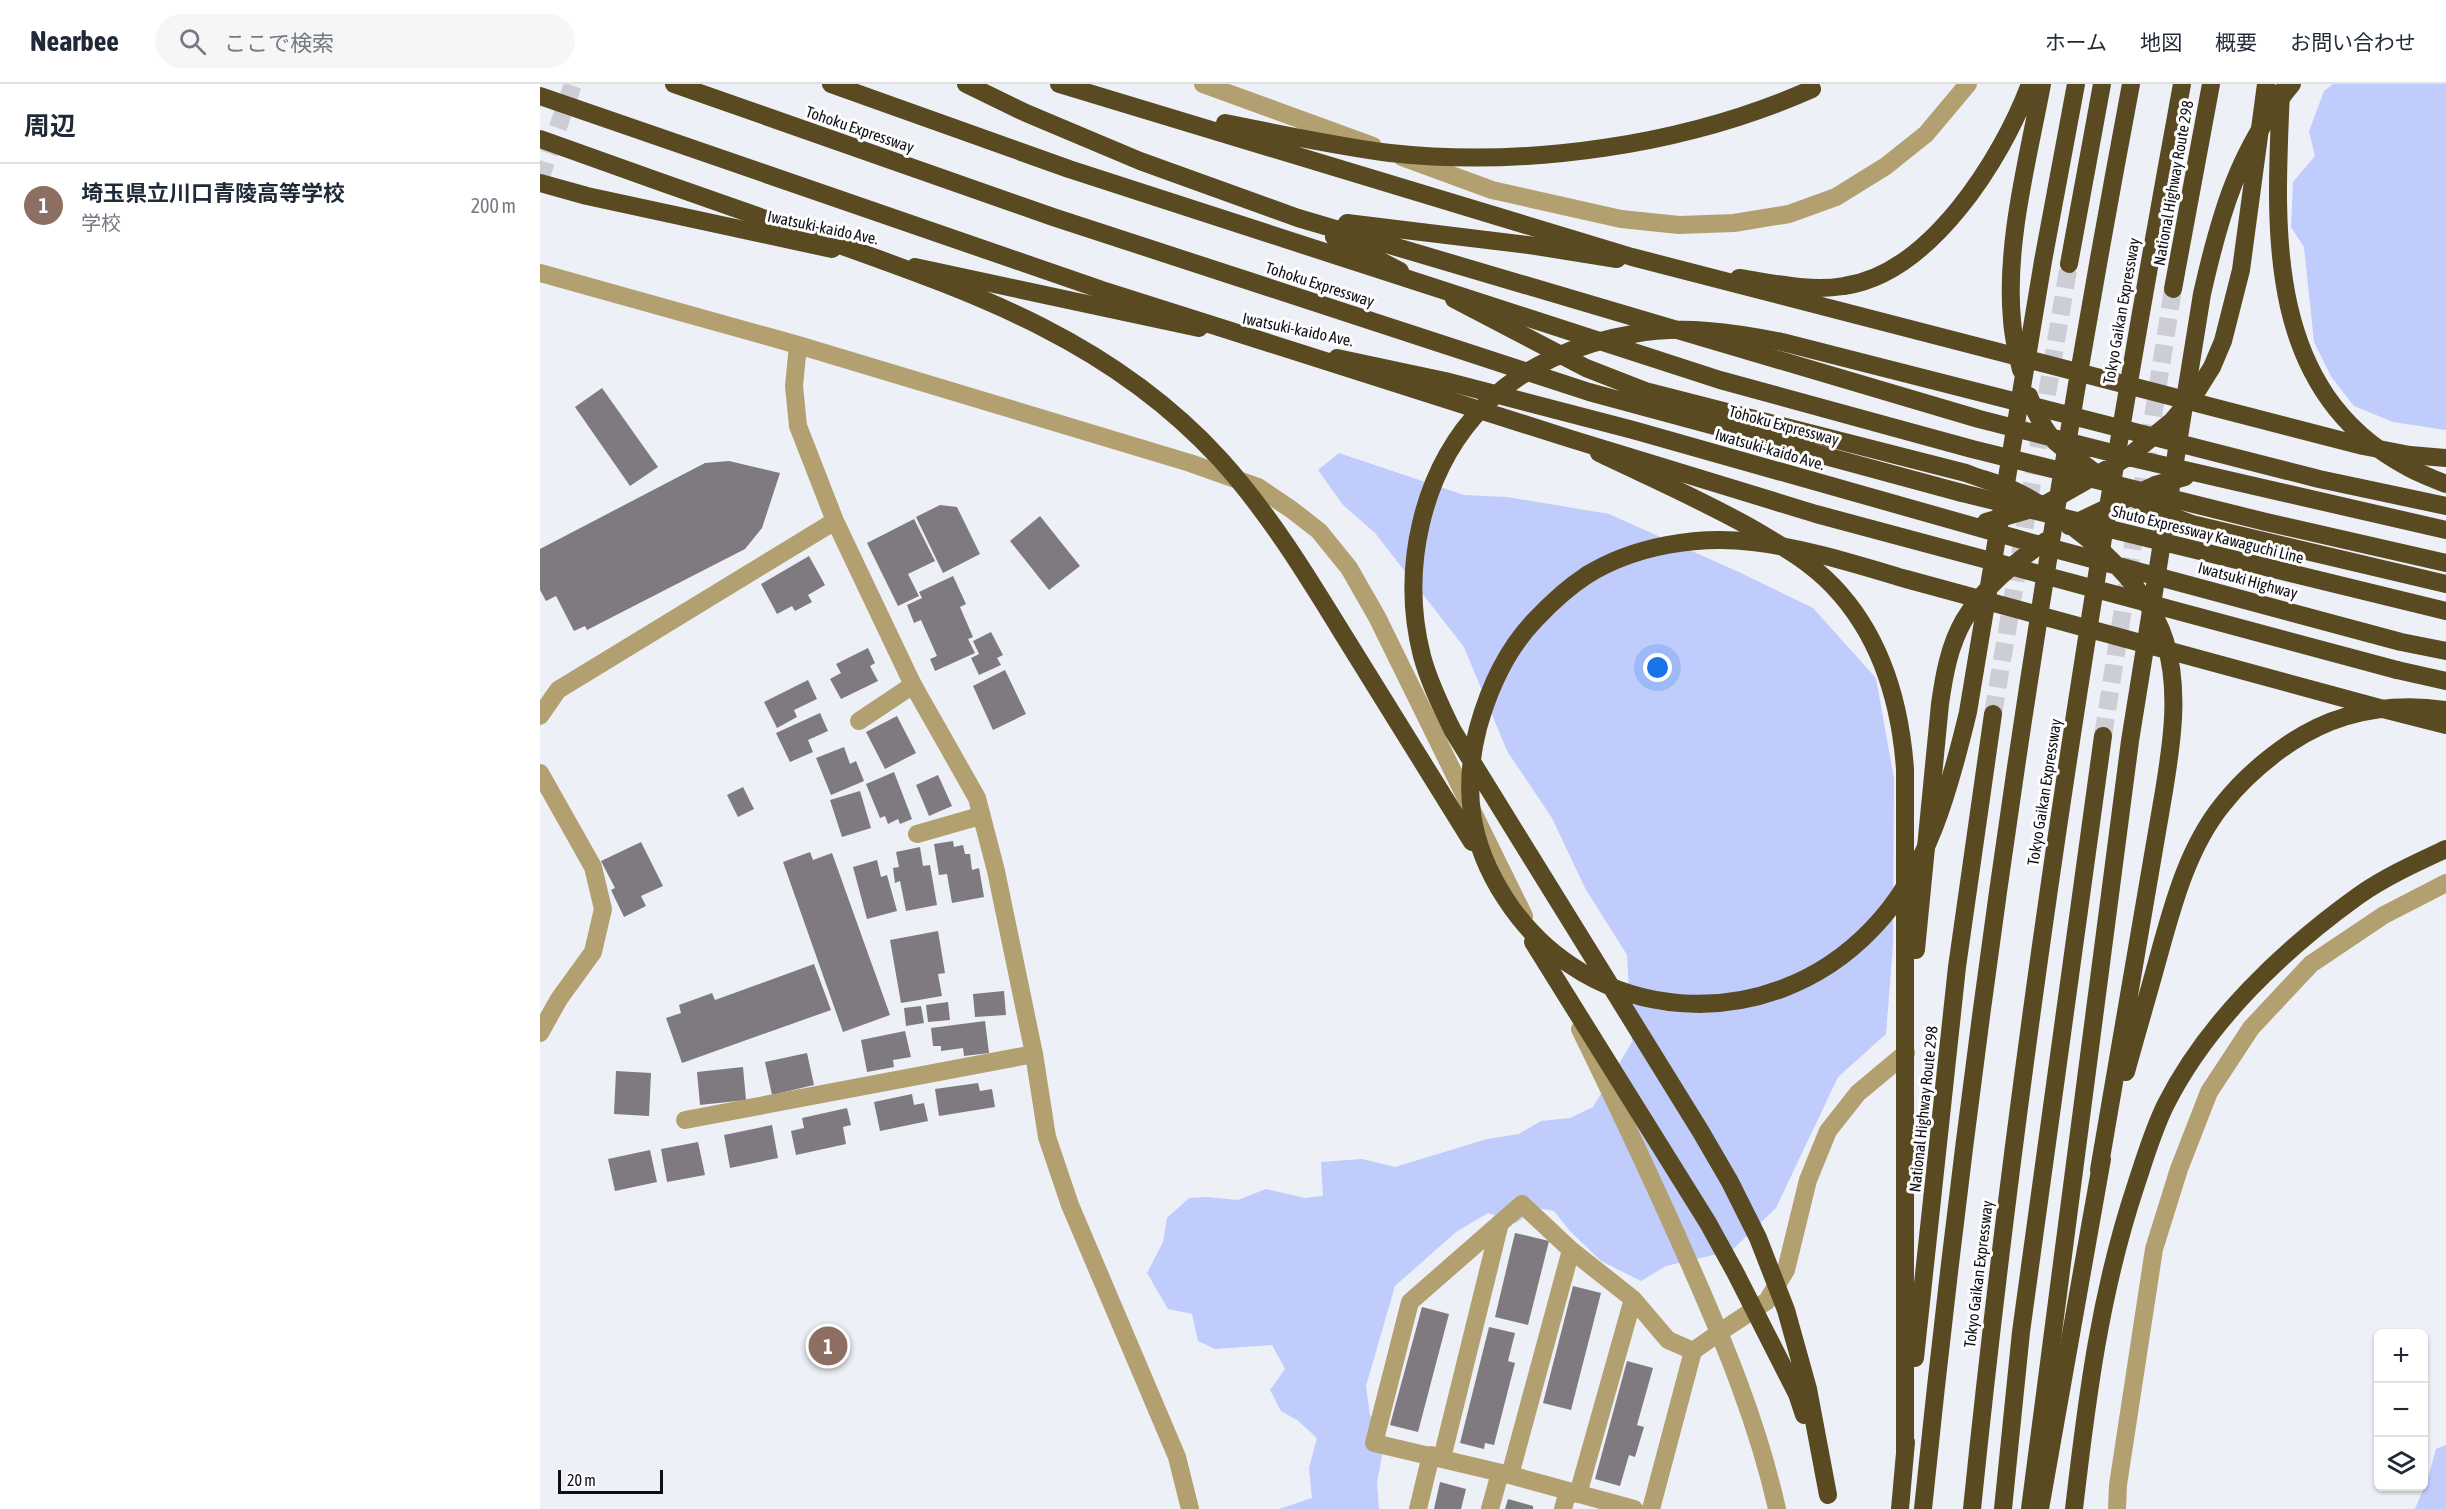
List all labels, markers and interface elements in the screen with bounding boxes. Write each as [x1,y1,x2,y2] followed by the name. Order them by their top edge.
[155,14,575,68] search box
[30,25,119,57] text: Nearbee
[176,25,209,58] icon: search
[224,30,334,56] text: ここで検索
[2045,30,2107,54] text: ホーム
[2140,30,2182,54] text: 地図
[2215,30,2257,54] text: 概要
[2290,30,2416,54] text: お問い合わせ
[2150,99,2197,267] street label: National Highway Route 298
[803,102,917,157] street label: Tohoku Expressway
[24,111,76,141] text: 周辺
[81,180,345,206] text: 埼玉県立川口青陵高等学校
[39,194,48,217] text: 1
[471,194,516,217] text: 200 m
[766,206,880,248] street label: Iwatsuki-kaido Ave.
[81,211,121,234] text: 学校
[2099,236,2144,386] street label: Tokyo Gaikan Expressway
[1263,258,1377,311] street label: Tohoku Expressway
[1241,308,1355,350] street label: Iwatsuki-kaido Ave.
[1727,402,1841,449] street label: Tohoku Expressway
[1713,425,1827,473] street label: Iwatsuki-kaido Ave.
[2110,501,2306,568] street label: Shuto Expressway Kawaguchi Line
[2196,558,2300,603] street label: Iwatsuki Highway
[1643,653,1672,682] your location
[2024,717,2066,867] street label: Tokyo Gaikan Expressway
[1905,1025,1942,1193] street label: National Highway Route 298
[1960,1199,1997,1349] street label: Tokyo Gaikan Expressway
[808,1324,848,1368] pin: 1
[2374,1329,2428,1491] map controls
[2374,1329,2428,1383] button: +
[2374,1383,2428,1437] button: −
[2374,1437,2428,1491] button: layers
[558,1467,663,1494] scale bar
[567,1471,596,1489] text: 20 m

